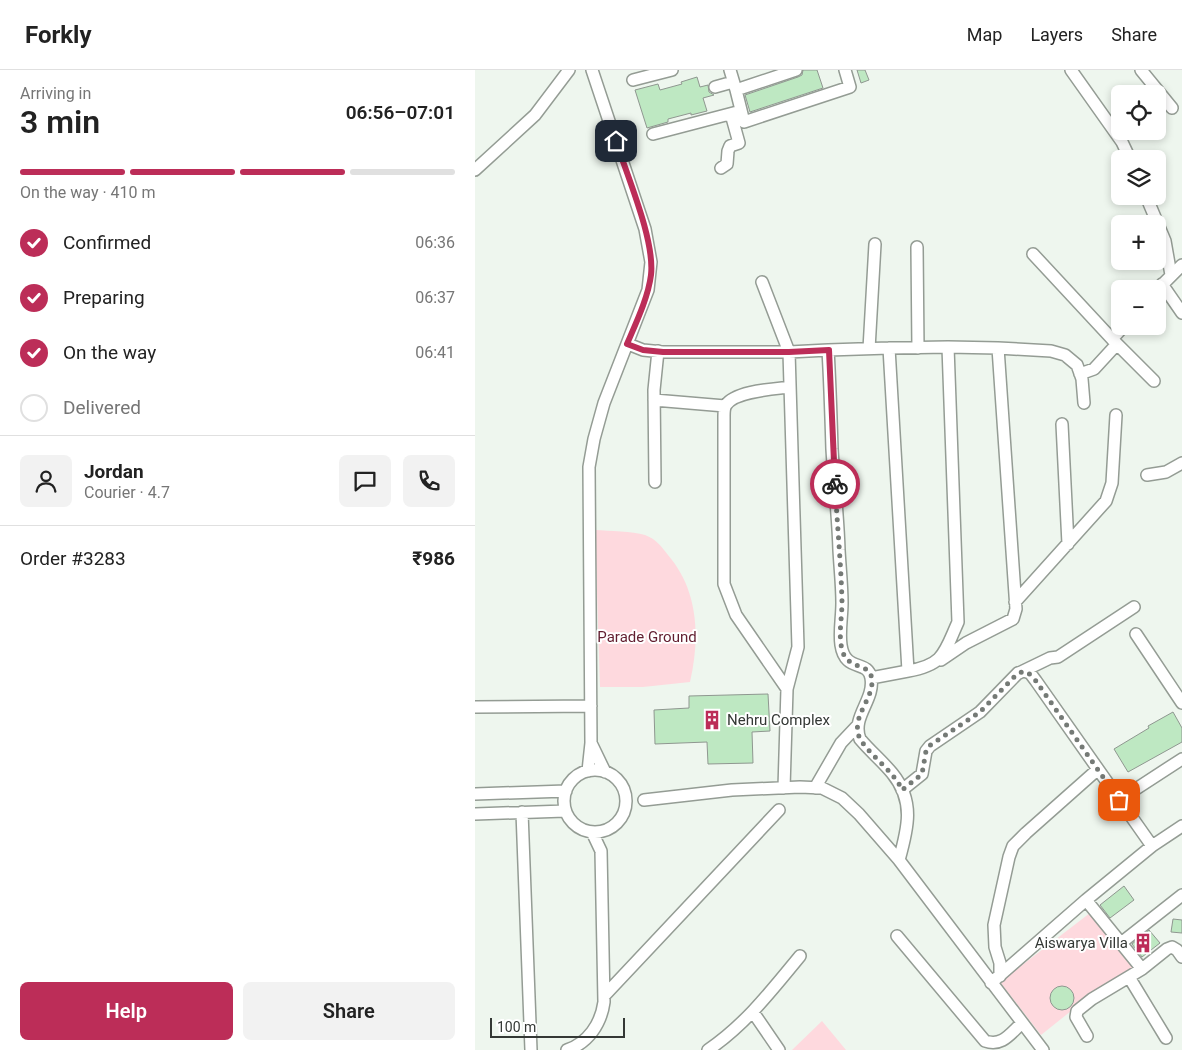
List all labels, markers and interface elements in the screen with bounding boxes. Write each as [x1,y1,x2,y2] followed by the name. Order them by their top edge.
[25,21,92,49] text: Forkly
[967,24,1002,45] text: Map
[1030,24,1083,45] text: Layers
[1111,24,1157,45] text: Share
[20,84,91,103] text: Arriving in
[1111,85,1166,335] map controls
[1111,85,1166,140] button: locate
[346,101,455,124] text: 06:56–07:01
[20,103,100,141] text: 3 min
[595,120,637,162] pin
[602,127,630,155] icon: home
[1111,150,1166,205] button: layers
[20,183,156,202] text: On the way · 410 m
[1111,215,1166,270] button: +
[20,229,48,257] icon: check
[63,231,151,254] text: Confirmed
[415,233,455,252] text: 06:36
[1111,280,1166,335] button: −
[20,284,48,312] icon: check
[63,286,145,309] text: Preparing
[415,288,455,307] text: 06:37
[20,339,48,367] icon: check
[63,341,156,364] text: On the way
[415,343,455,362] text: 06:41
[63,396,141,419] text: Delivered
[20,455,72,507] button: person
[339,455,391,507] button: chat
[403,455,455,507] button: phone
[810,459,860,509] courier
[84,460,144,483] text: Jordan
[821,470,849,498] icon: bike
[84,483,170,502] text: Courier · 4.7
[20,547,126,570] text: Order #3283
[412,547,455,570] text: ₹986
[597,628,697,646] park label: Parade Ground
[701,709,723,731] building icon: Nehru Complex
[727,711,830,729] place label: Nehru Complex
[1098,779,1140,821] pin
[1105,786,1133,814] icon: bag
[1132,932,1154,954] building icon: Aiswarya Villa
[1035,934,1128,952] place label: Aiswarya Villa
[20,982,233,1040] button: Help
[243,982,455,1040] button: Share
[490,1015,625,1038] scale bar
[497,1019,536,1035] text: 100 m

